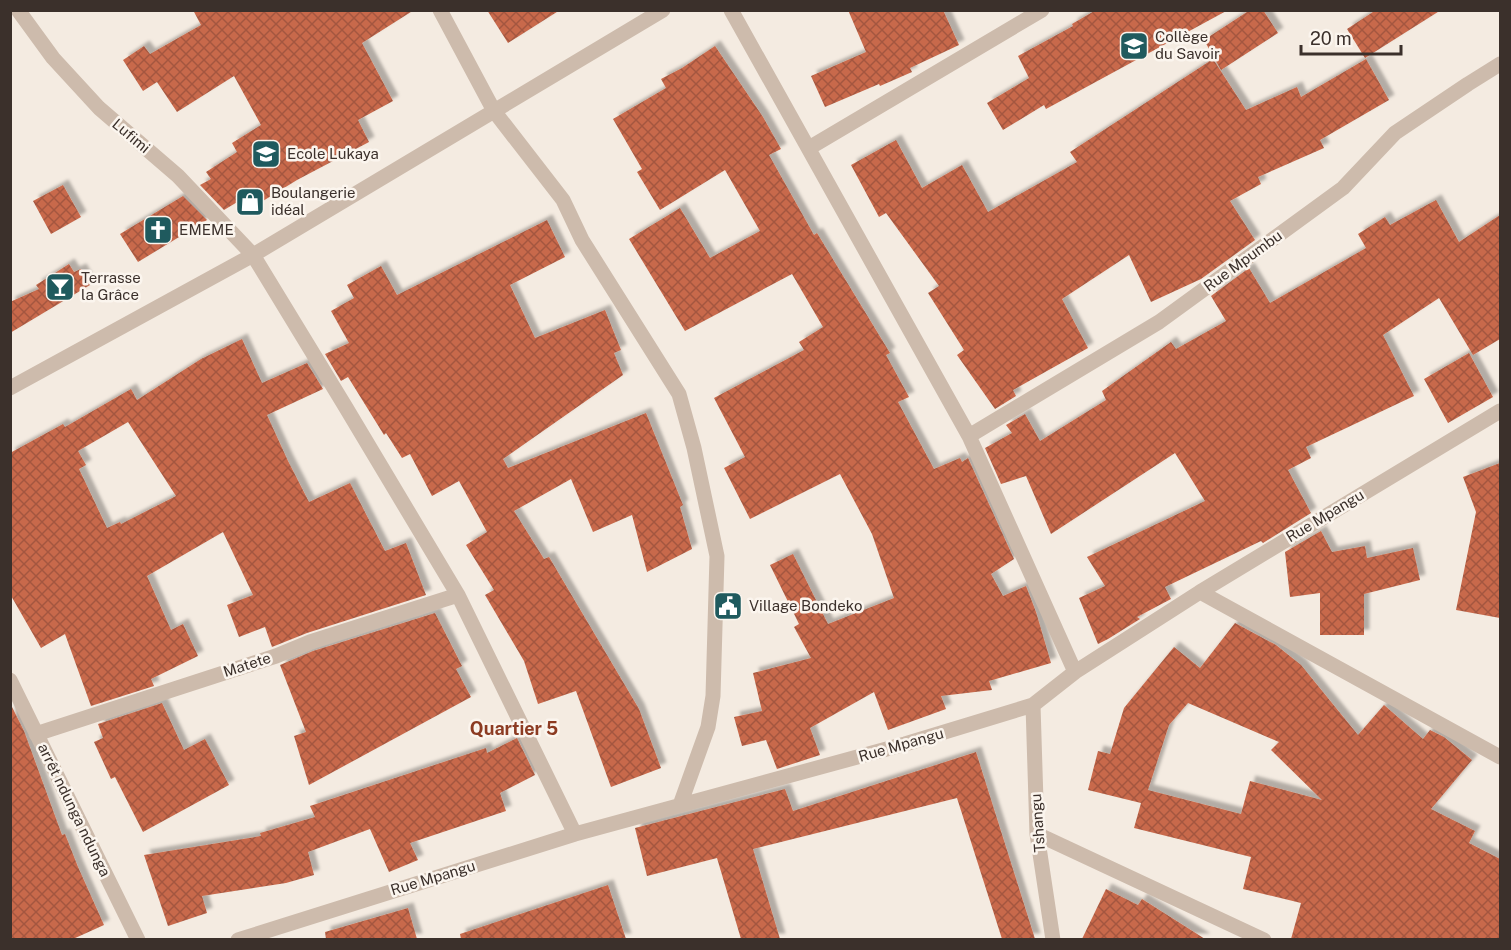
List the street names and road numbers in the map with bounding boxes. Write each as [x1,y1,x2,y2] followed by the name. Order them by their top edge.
[109,115,154,156] street label: Lufimi
[1200,227,1285,295] street label: Rue Mpumbu
[1283,486,1367,545] street label: Rue Mpangu
[221,649,273,680] street label: Matete
[856,724,945,765] street label: Rue Mpangu
[35,740,114,879] street label: arrêt ndunga ndunga
[1027,793,1048,853] street label: Tshangu
[388,857,477,898] street label: Rue Mpangu

